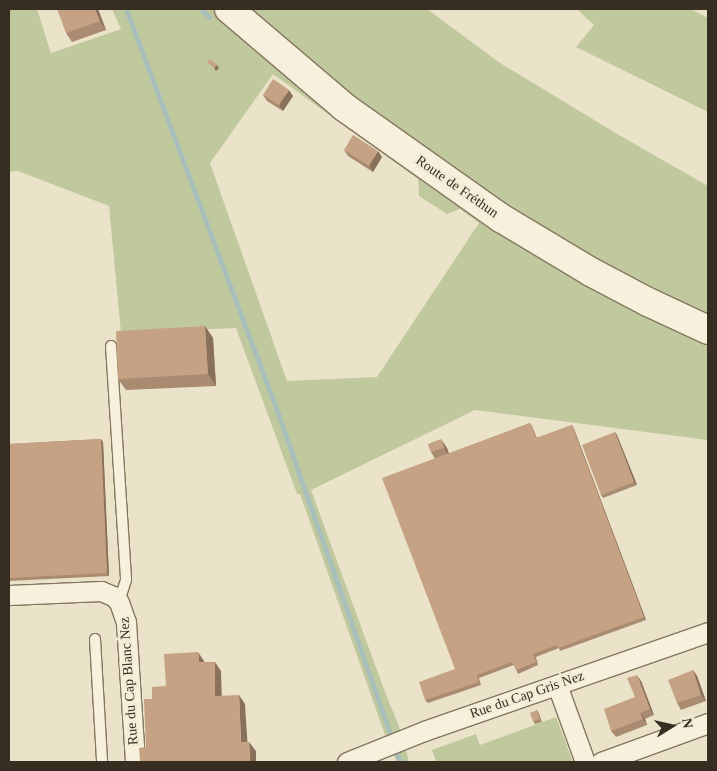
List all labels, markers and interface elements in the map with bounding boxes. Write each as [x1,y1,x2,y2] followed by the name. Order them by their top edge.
[412,152,502,222] street label: Route de Fréthun
[116,616,142,746] street label: Rue du Cap Blanc Nez
[468,668,586,722] street label: Rue du Cap Gris Nez
[647,701,697,751] north arrow
[679,717,696,730] text: N

